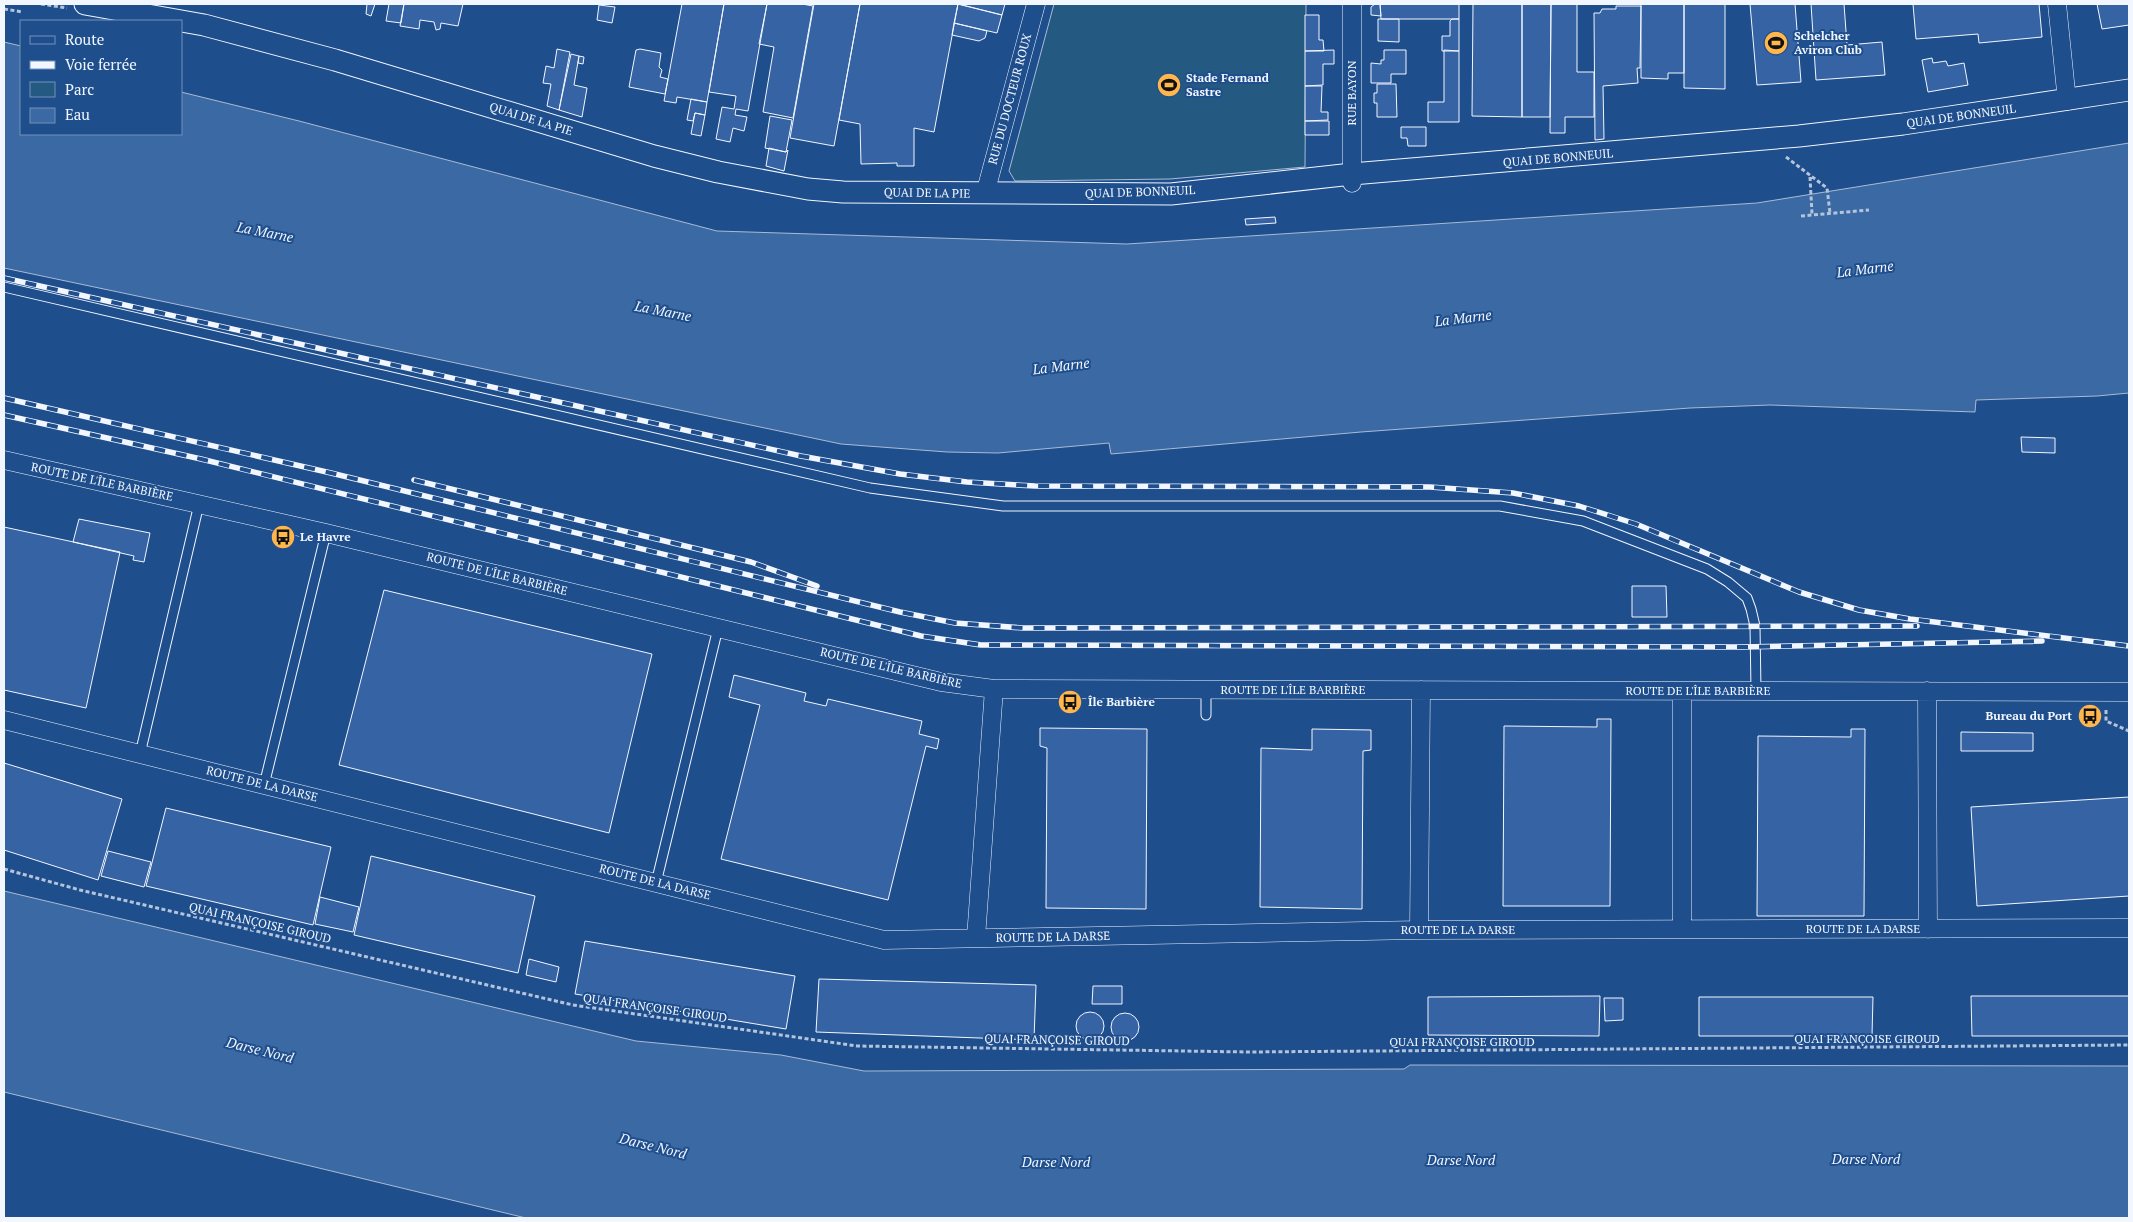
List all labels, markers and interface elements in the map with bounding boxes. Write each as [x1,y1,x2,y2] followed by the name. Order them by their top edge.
[20,20,182,135] legend
[1794,28,1862,57] place label: Schelcher Aviron Club
[65,29,104,49] text: Route
[1763,30,1789,56] sports icon: Schelcher Aviron Club
[985,32,1034,166] street label: RUE DU DOCTEUR ROUX
[65,54,137,74] text: Voie ferrée
[1344,60,1359,126] street label: RUE BAYON
[1186,70,1270,99] place label: Stade Fernand Sastre
[1156,72,1182,98] sports icon: Stade Fernand Sastre
[65,79,94,99] text: Parc
[488,99,575,138] street label: QUAI DE LA PIE
[1905,100,2017,131] street label: QUAI DE BONNEUIL
[65,104,90,124] text: Eau
[1502,145,1614,170] street label: QUAI DE BONNEUIL
[1085,182,1196,201] street label: QUAI DE BONNEUIL
[884,184,970,201] street label: QUAI DE LA PIE
[234,217,296,246] water label: La Marne
[1834,255,1895,282] water label: La Marne
[632,296,694,325] water label: La Marne
[1432,304,1493,331] water label: La Marne
[1030,352,1091,379] water label: La Marne
[30,459,175,504] street label: ROUTE DE L'ÎLE BARBIÈRE
[270,524,296,550] bus stop icon: Le Havre
[300,529,351,544] place label: Le Havre
[425,549,569,598] street label: ROUTE DE L'ÎLE BARBIÈRE
[819,644,963,691] street label: ROUTE DE L'ÎLE BARBIÈRE
[1221,682,1365,697] street label: ROUTE DE L'ÎLE BARBIÈRE
[1626,683,1770,698] street label: ROUTE DE L'ÎLE BARBIÈRE
[1057,689,1083,715] bus stop icon: Île Barbière
[1088,694,1155,709] place label: Île Barbière
[2077,703,2103,729] bus stop icon: Bureau du Port
[1985,708,2072,723] place label: Bureau du Port
[205,762,320,805] street label: ROUTE DE LA DARSE
[598,860,713,903] street label: ROUTE DE LA DARSE
[188,899,333,946] street label: QUAI FRANÇOISE GIROUD
[1806,921,1920,936] street label: ROUTE DE LA DARSE
[1401,922,1515,937] street label: ROUTE DE LA DARSE
[996,928,1110,945] street label: ROUTE DE LA DARSE
[582,990,728,1025] street label: QUAI FRANÇOISE GIROUD
[984,1031,1130,1048] street label: QUAI FRANÇOISE GIROUD
[1794,1031,1940,1046] street label: QUAI FRANÇOISE GIROUD
[224,1032,296,1067] water label: Darse Nord
[1389,1034,1535,1049] street label: QUAI FRANÇOISE GIROUD
[617,1128,689,1163] water label: Darse Nord
[1831,1149,1901,1168] water label: Darse Nord
[1426,1150,1496,1169] water label: Darse Nord
[1021,1152,1091,1171] water label: Darse Nord

